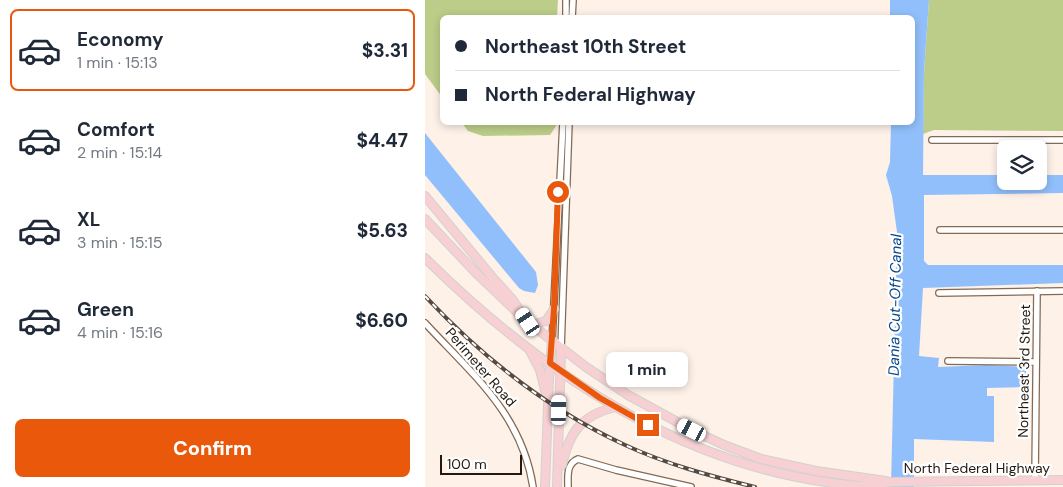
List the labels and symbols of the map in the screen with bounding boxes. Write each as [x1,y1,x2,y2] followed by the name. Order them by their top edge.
[547,181,569,203] route start
[884,233,906,376] water label: Dania Cut-Off Canal
[1014,304,1034,438] street label: Northeast 3rd Street
[513,305,542,339] car
[442,324,520,410] street label: Perimeter Road
[607,352,689,388] callout: 1 min
[551,395,566,425] car
[637,414,659,436] route end
[675,417,708,443] car
[440,452,523,475] scale bar
[904,459,1050,477] street label: North Federal Highway

